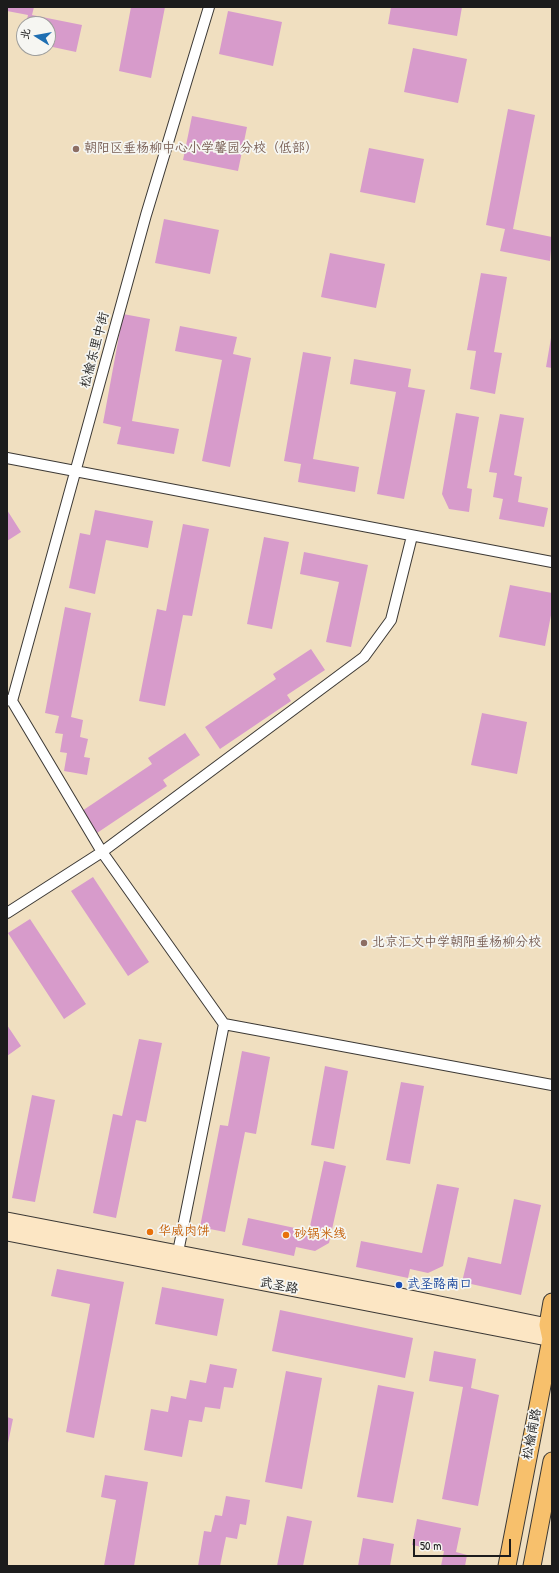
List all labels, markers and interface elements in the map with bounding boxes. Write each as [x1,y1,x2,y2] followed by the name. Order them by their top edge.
[16,16,56,56] north arrow
[17,27,33,41] text: 北
[84,141,318,157] place label: 朝阳区垂杨柳中心小学馨园分校（低部）
[71,144,81,154] marker: 朝阳区垂杨柳中心小学馨园分校（低部）
[77,310,113,390] street label: 松榆东里中街
[372,935,541,951] place label: 北京汇文中学朝阳垂杨柳分校
[359,938,369,948] marker: 北京汇文中学朝阳垂杨柳分校
[158,1224,210,1240] place label: 华威肉饼
[145,1227,155,1237] marker: 华威肉饼
[294,1227,346,1243] place label: 砂锅米线
[281,1230,291,1240] marker: 砂锅米线
[258,1275,300,1297] street label: 武圣路
[407,1277,472,1293] place label: 武圣路南口
[394,1280,404,1290] marker: 武圣路南口
[519,1407,545,1461] street label: 松榆南路
[415,1531,513,1557] scale bar
[420,1537,441,1554] text: 50 m

